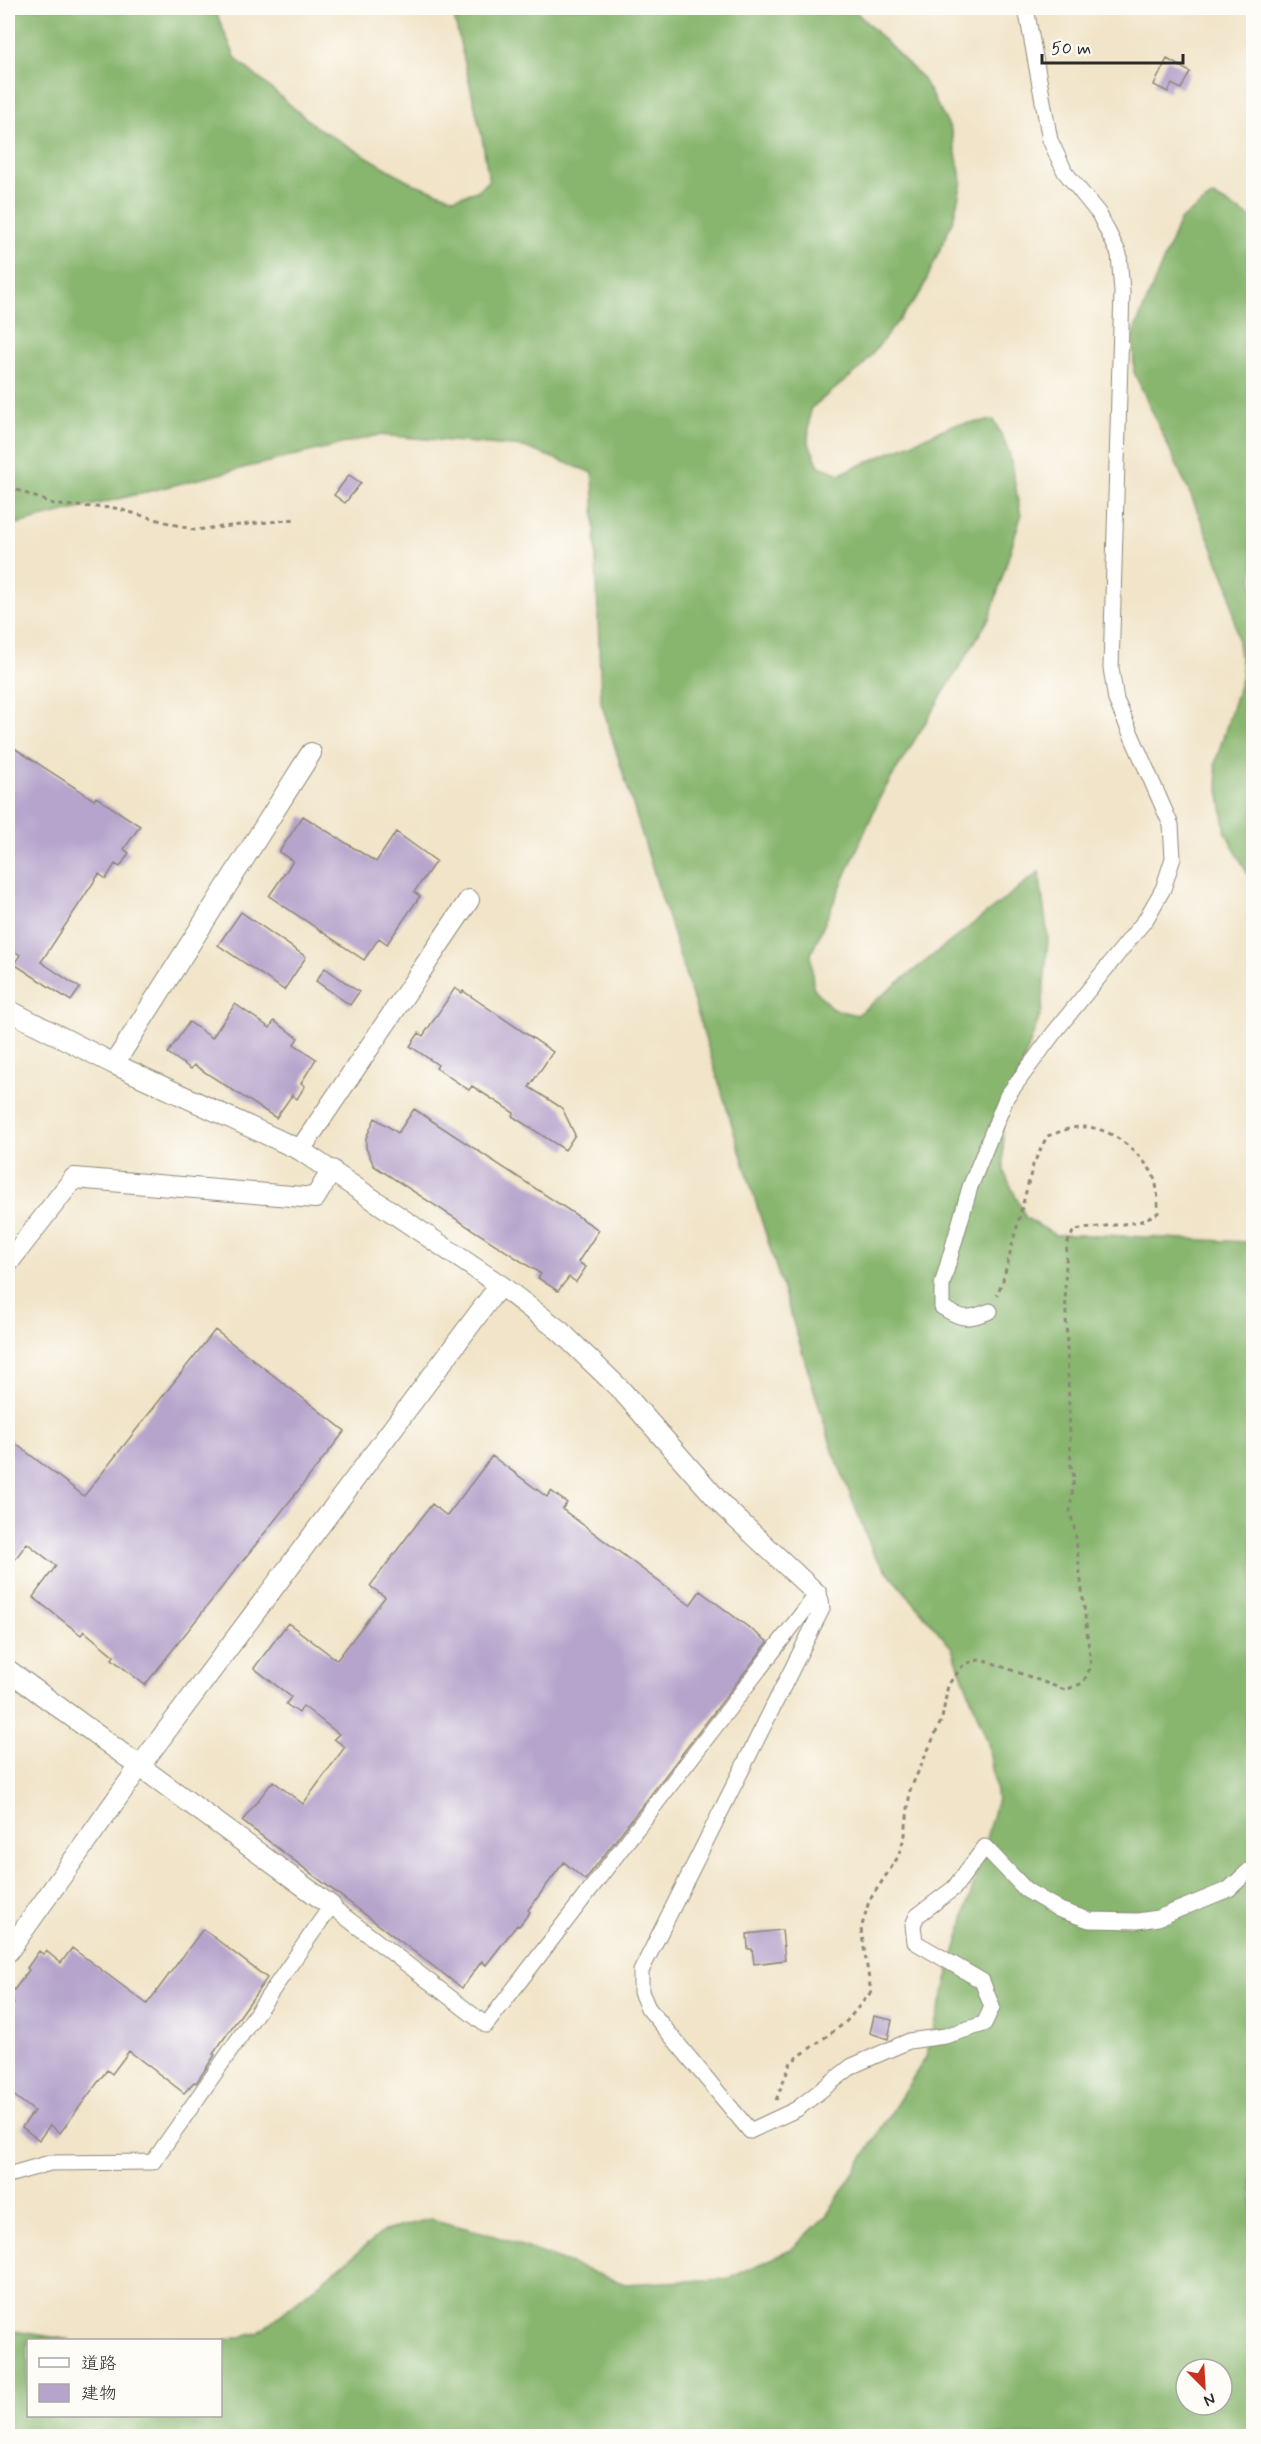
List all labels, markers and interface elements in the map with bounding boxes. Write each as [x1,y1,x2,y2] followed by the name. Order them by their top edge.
[1042,27,1183,65] scale bar
[1051,37,1091,61] text: 50 m
[27,2339,222,2417] legend
[81,2352,117,2376] text: 道路
[1174,2357,1234,2417] north arrow
[81,2382,117,2406] text: 建物
[1200,2388,1219,2411] text: N

